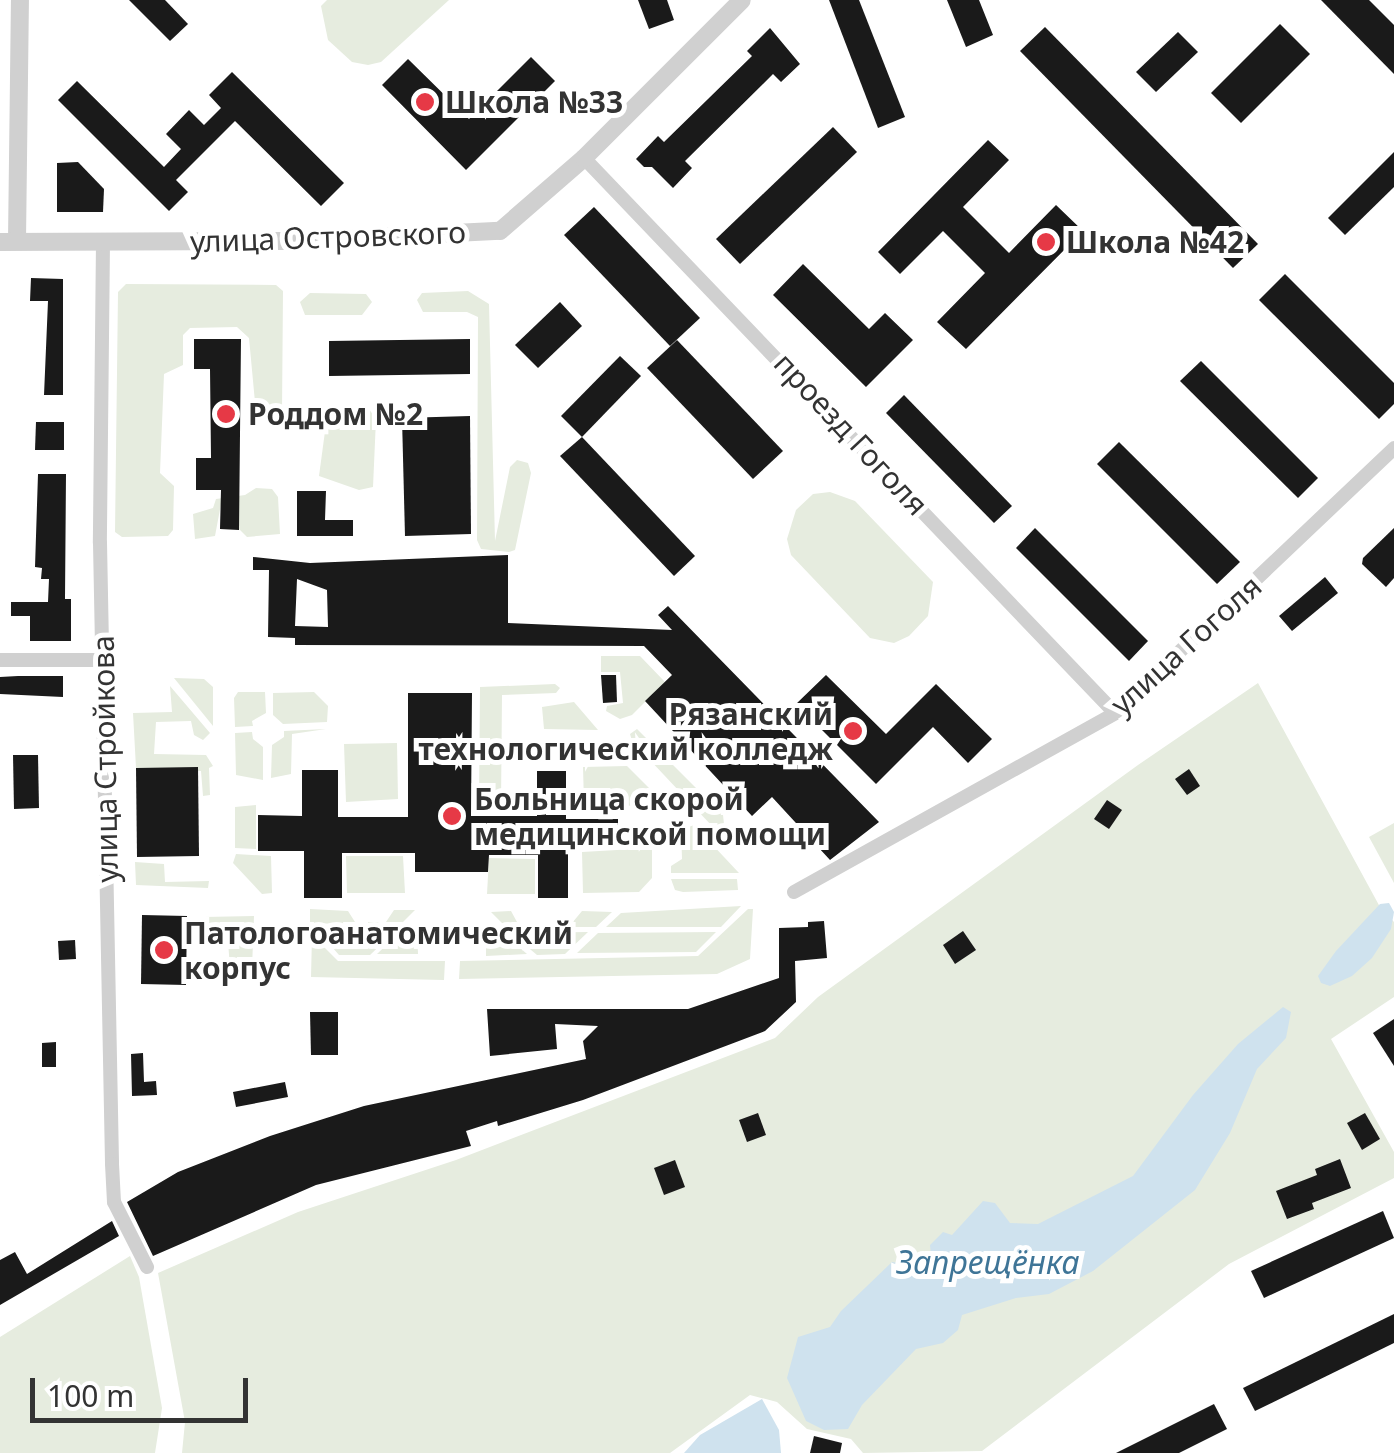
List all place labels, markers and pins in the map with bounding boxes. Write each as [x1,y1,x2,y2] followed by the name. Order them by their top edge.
[445,84,623,120] place label: Школа №33
[414,91,436,113] marker: Школа №33
[1066,224,1244,260] place label: Школа №42
[1035,231,1057,253] marker: Школа №42
[248,396,423,432] place label: Роддом №2
[213,401,239,427] marker: Роддом №2
[419,696,833,766] place label: Рязанский технологический колледж
[842,720,864,742] marker: Рязанский технологический колледж
[474,781,826,852] place label: Больница скорой медицинской помощи
[439,803,465,829] marker: Больница скорой медицинской помощи
[184,915,573,986] place label: Патологоанатомический корпус
[153,939,175,961] marker: Патологоанатомический корпус

